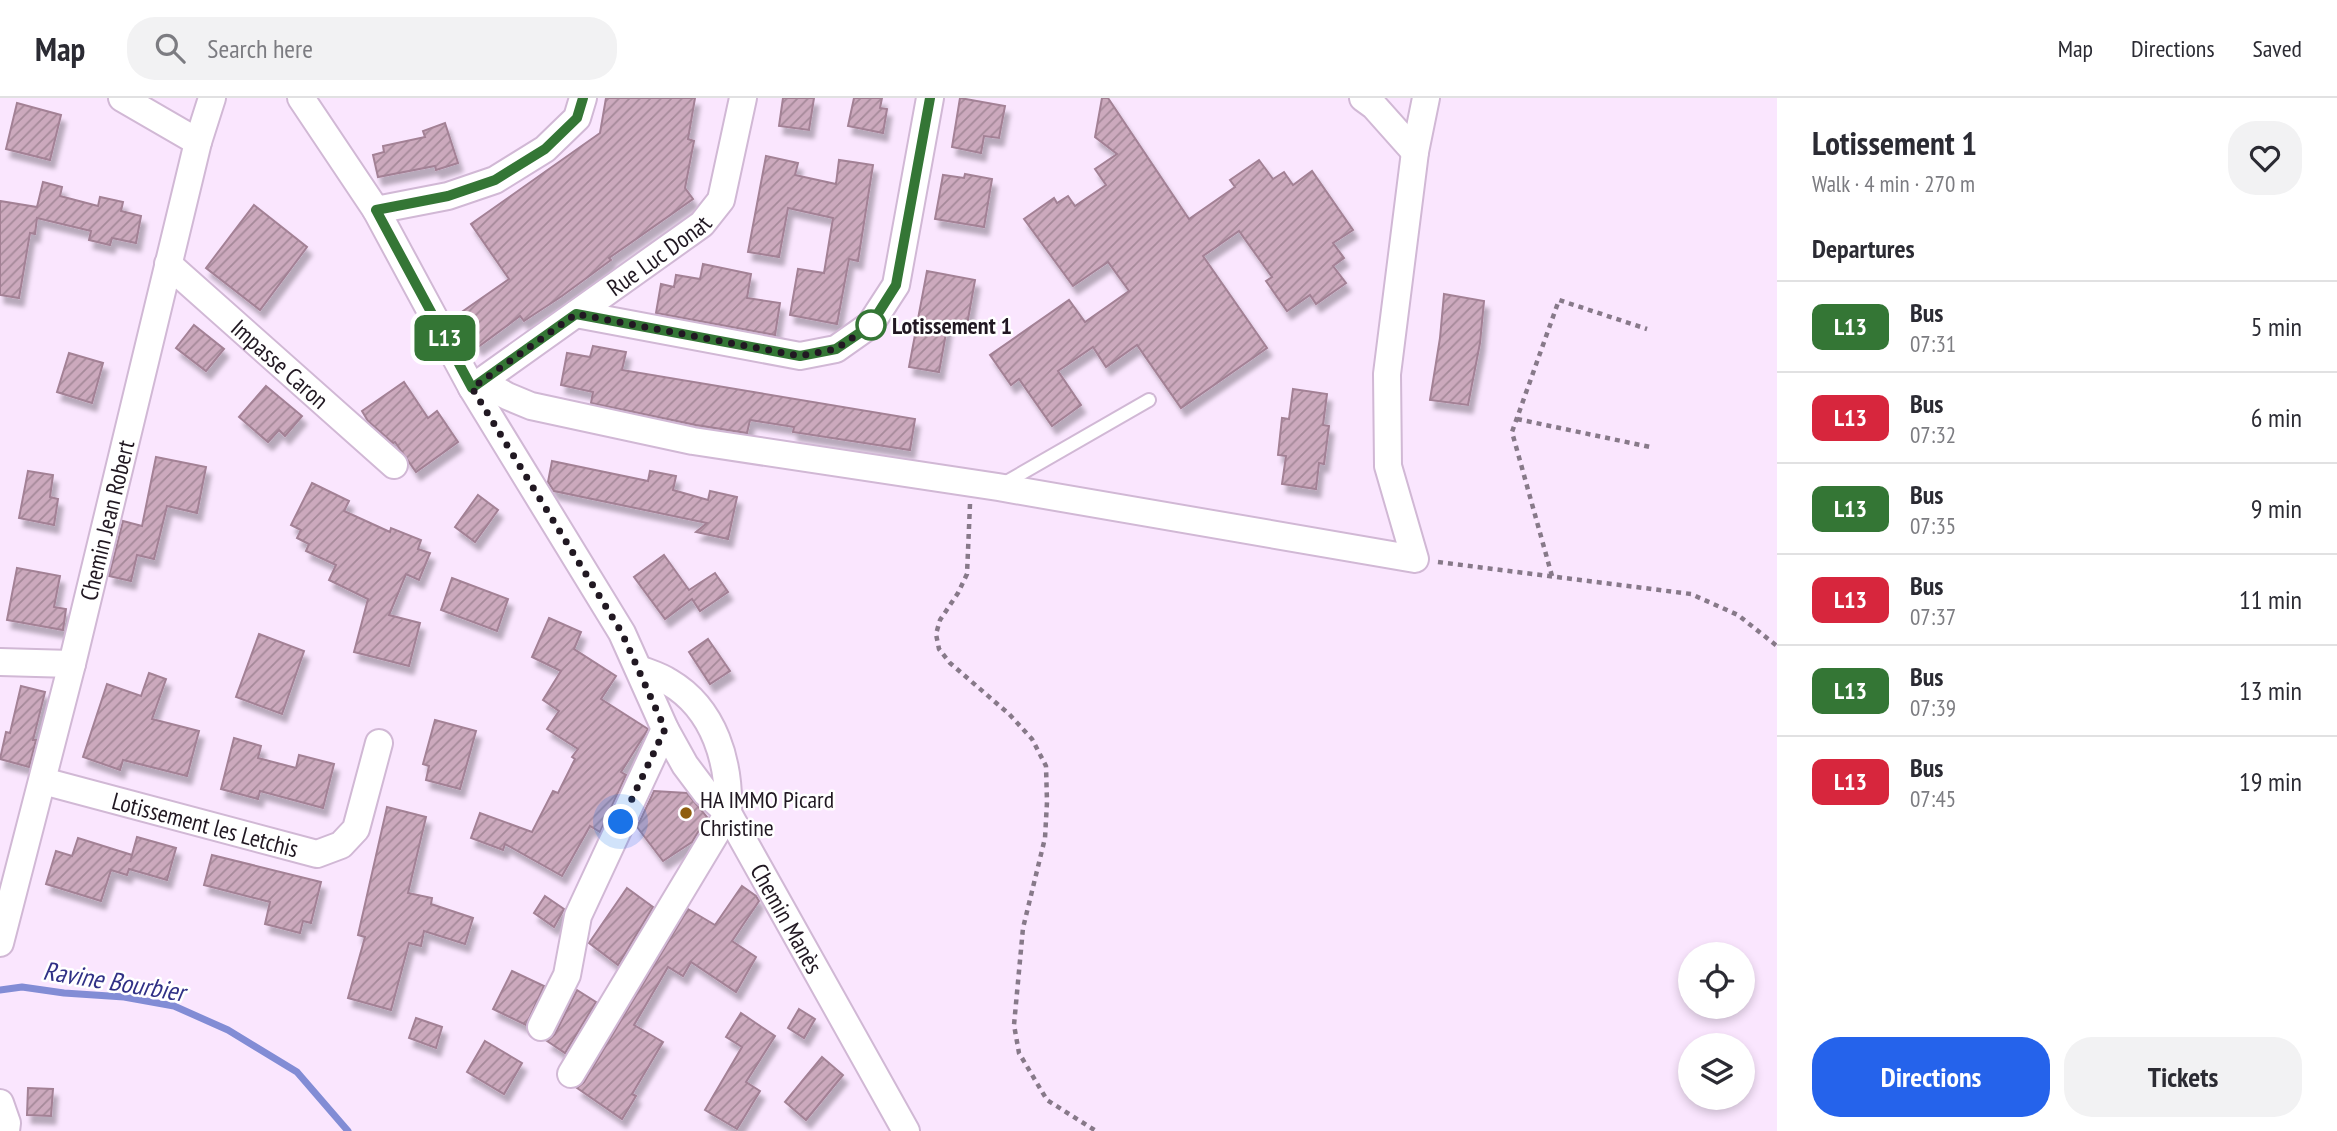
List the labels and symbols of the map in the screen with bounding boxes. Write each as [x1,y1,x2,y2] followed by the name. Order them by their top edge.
[601,209,718,302] street label: Rue Luc Donat
[856,310,886,340] marker: Lotissement 1
[892,310,1012,341] place label: Lotissement 1
[225,312,335,415] street label: Impasse Caron
[405,315,485,361] line badge: L13
[72,437,141,604] street label: Chemin Jean Robert
[700,784,834,843] place label: HA IMMO Picard Christine
[109,785,302,864] street label: Lotissement les Letchis
[603,804,638,839] your location
[678,805,694,821] marker: HA IMMO Picard Christine
[744,858,830,979] street label: Chemin Manès
[41,954,191,1009] water label: Ravine Bourbier

